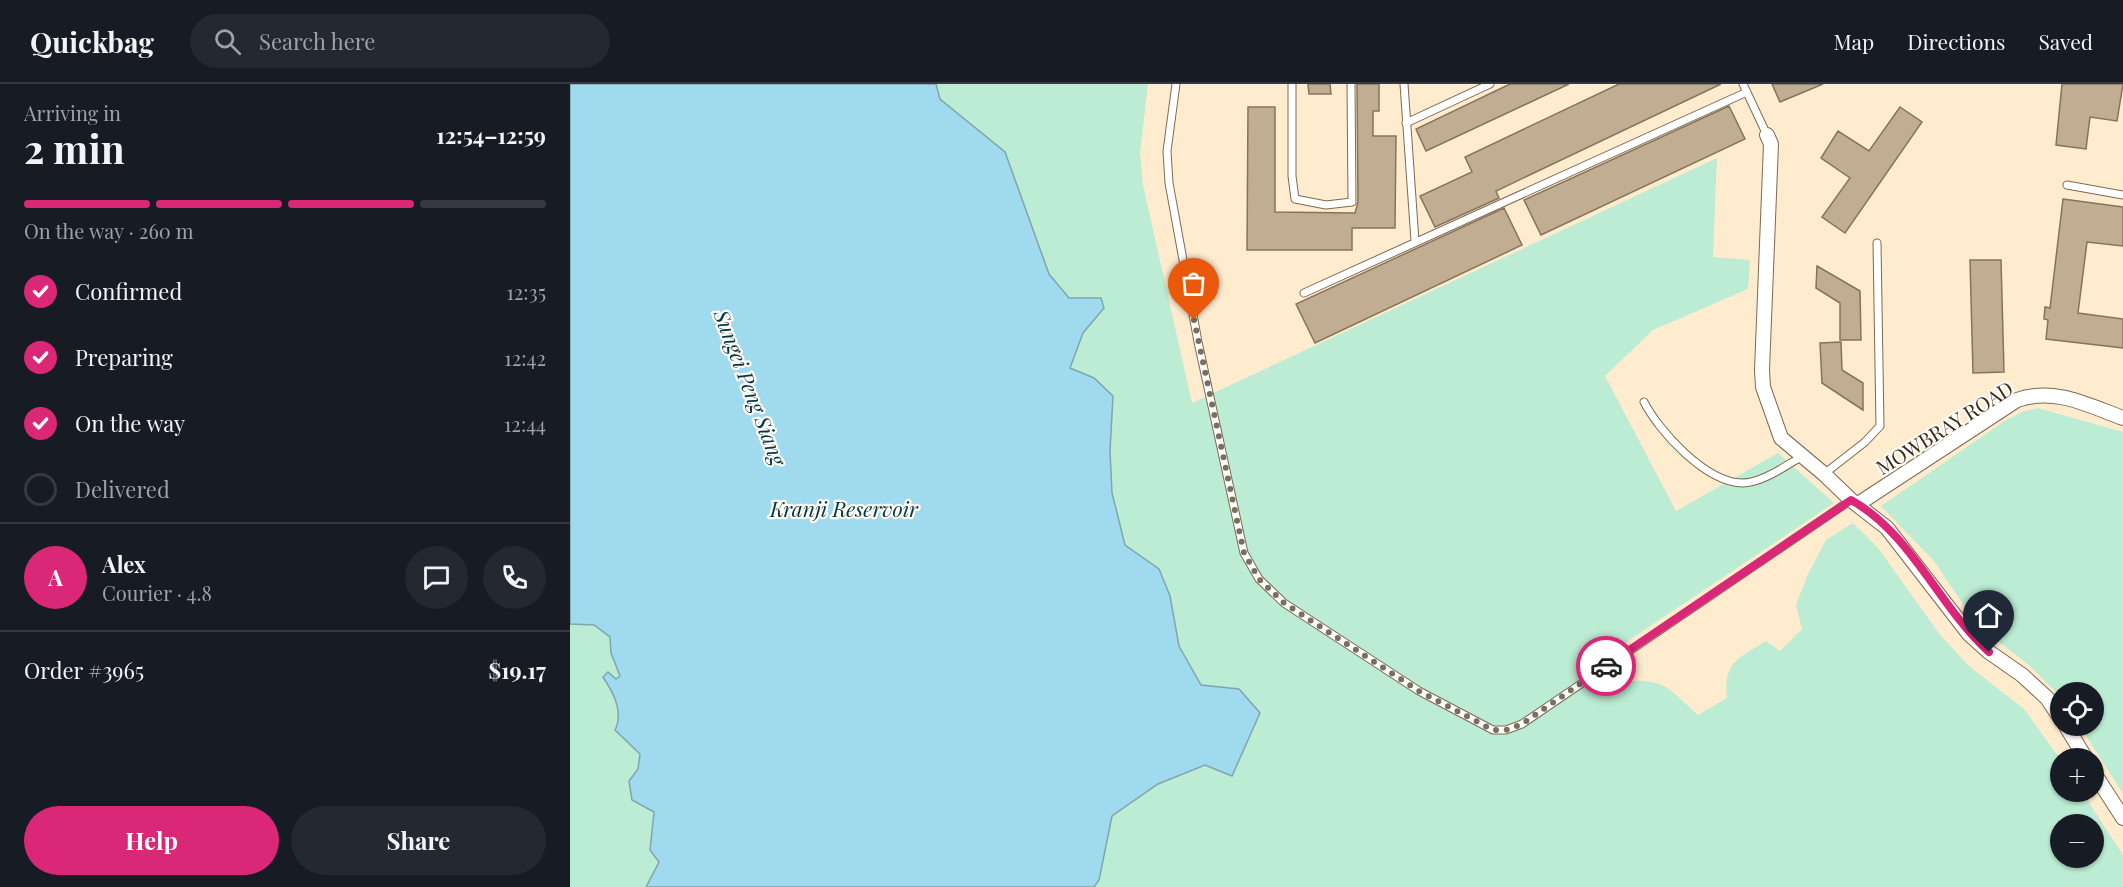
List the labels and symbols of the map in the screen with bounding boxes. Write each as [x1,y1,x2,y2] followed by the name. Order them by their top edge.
[1168,258,1219,320] pin
[708,304,794,470] water label: Sungei Peng Siang
[1870,374,2018,480] street label: MOWBRAY ROAD
[769,494,919,522] water label: Kranji Reservoir
[1963,590,2014,652] pin
[1576,636,1636,696] courier

